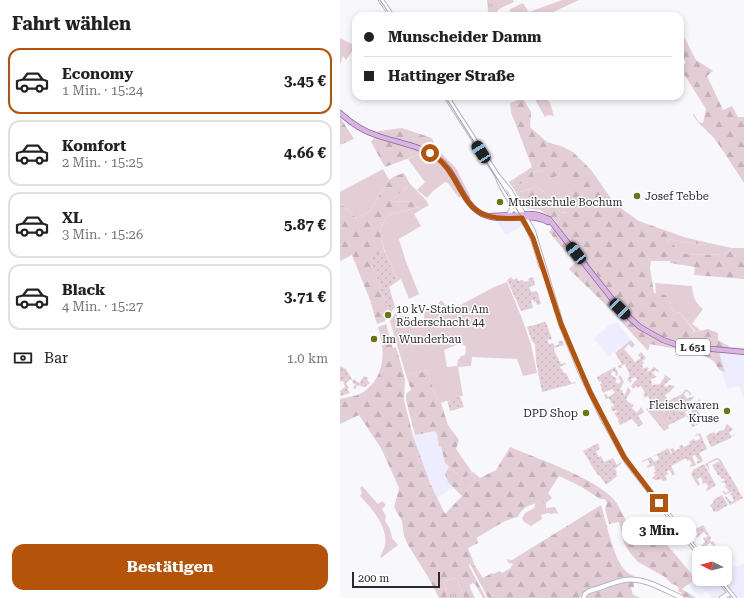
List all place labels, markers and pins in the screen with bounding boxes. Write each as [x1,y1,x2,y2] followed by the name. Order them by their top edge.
[645,190,709,203] place label: Josef Tebbe
[632,191,642,201] marker: Josef Tebbe
[508,196,623,209] place label: Musikschule Bochum
[495,197,505,207] marker: Musikschule Bochum
[396,303,489,329] place label: 10 kV-Station Am Röderschacht 44
[383,310,393,320] marker: 10 kV-Station Am Röderschacht 44
[382,333,461,346] place label: Im Wunderbau
[369,334,379,344] marker: Im Wunderbau
[649,399,719,425] place label: Fleischwaren Kruse
[722,406,732,416] marker: Fleischwaren Kruse
[523,407,578,420] place label: DPD Shop
[581,408,591,418] marker: DPD Shop

